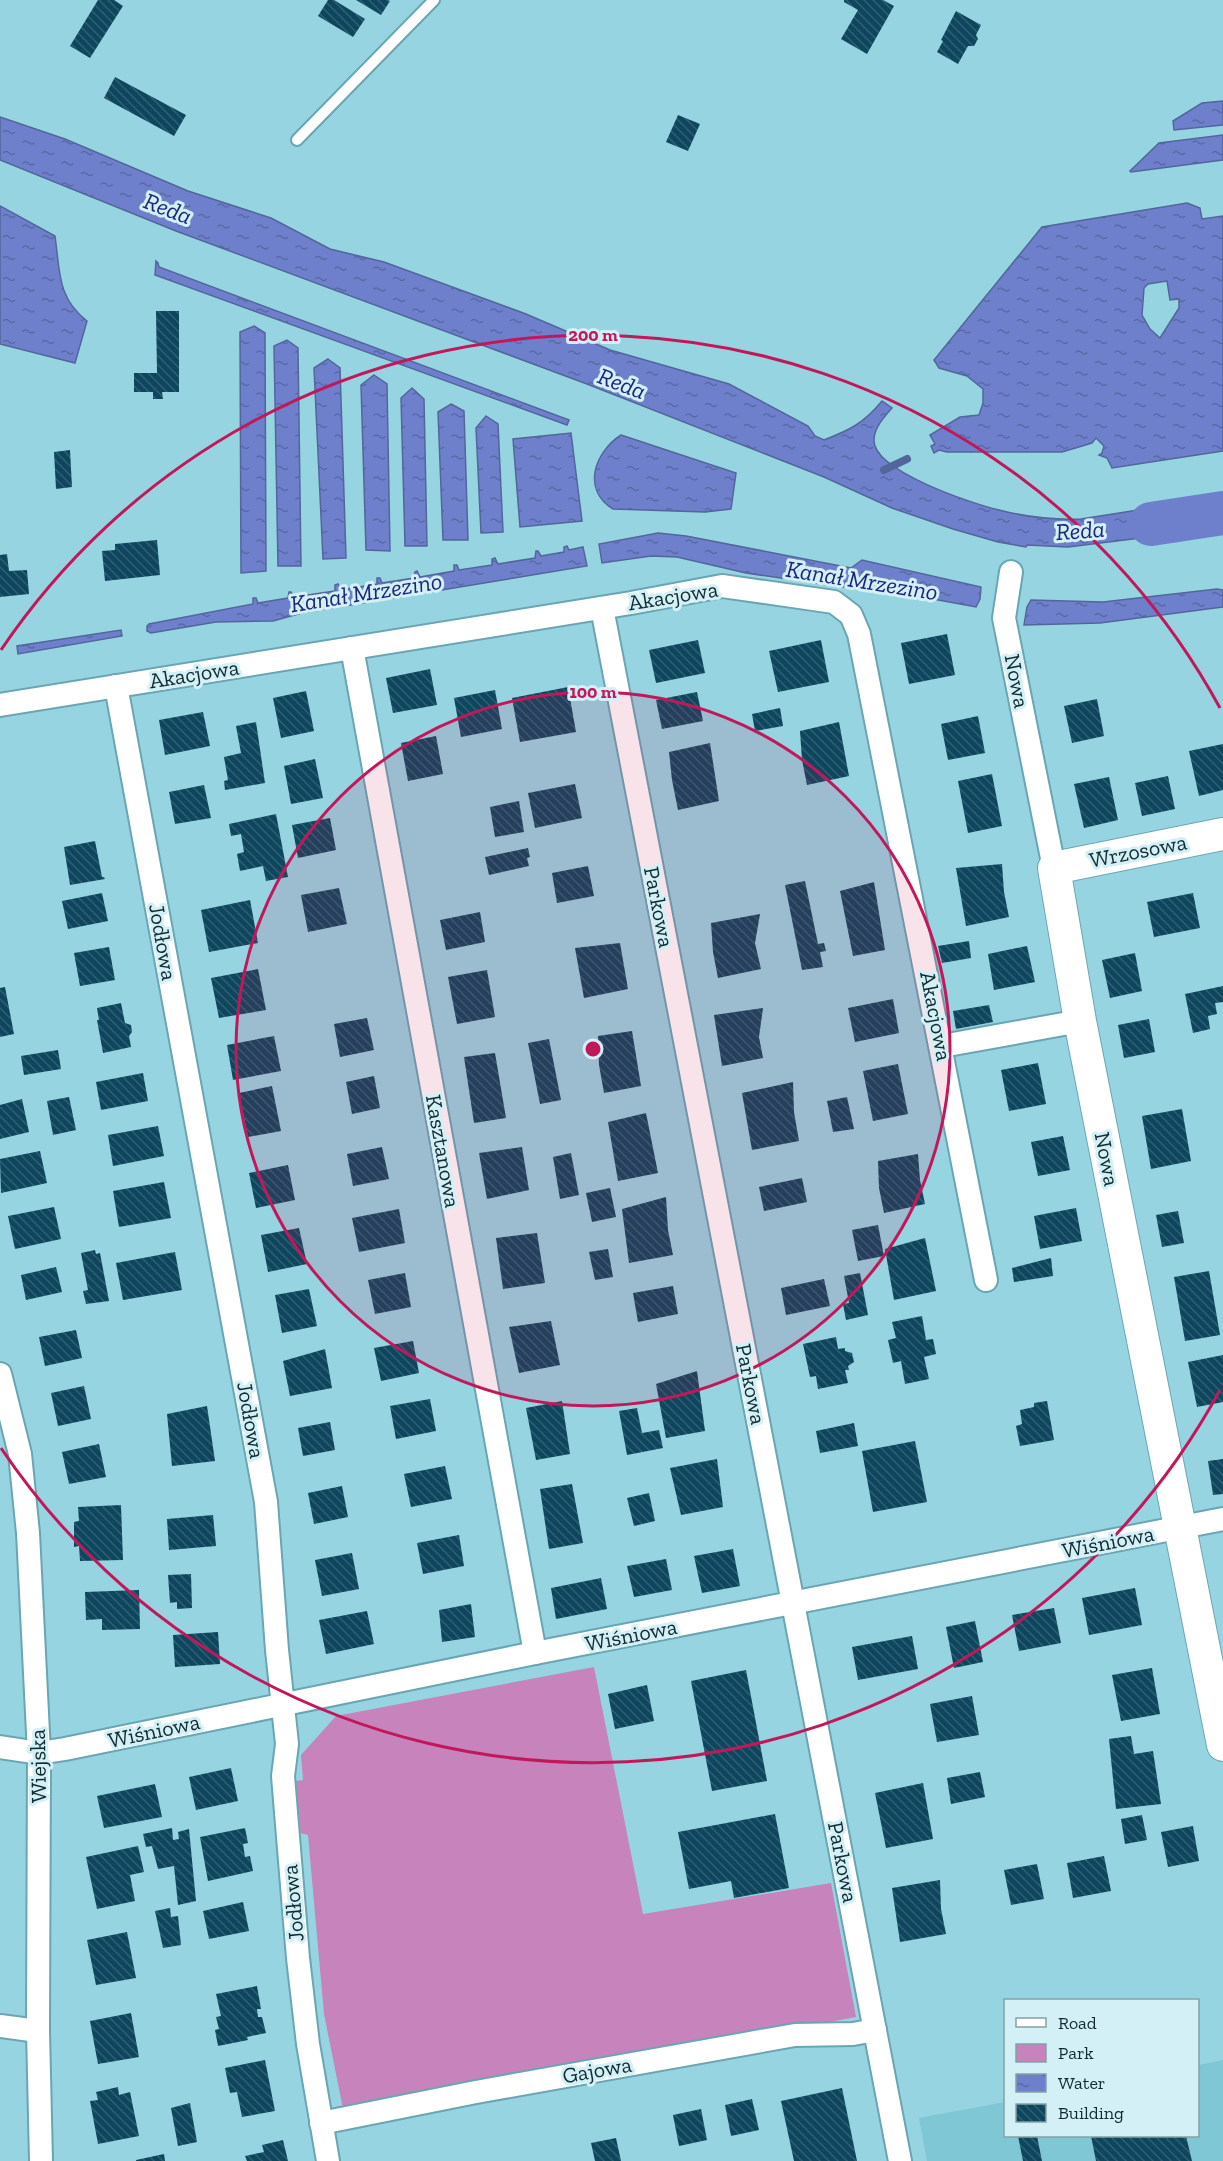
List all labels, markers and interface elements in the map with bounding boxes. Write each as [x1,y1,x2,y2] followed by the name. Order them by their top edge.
[140,186,196,230] water label: Reda
[568,324,618,346] text: 200 m
[594,361,650,405] water label: Reda
[1055,514,1105,546] water label: Reda
[784,554,940,606] water label: Kanał Mrzezino
[288,566,444,618] water label: Kanał Mrzezino
[626,576,720,616] street label: Akacjowa
[999,652,1036,711] street label: Nowa
[147,654,241,694] street label: Akacjowa
[569,681,617,703] text: 100 m
[1087,828,1189,874] street label: Wrzosowa
[638,864,680,950] street label: Parkowa
[143,902,183,983] street label: Jodłowa
[914,969,958,1063] street label: Akacjowa
[583,1039,603,1059] centre of rings
[420,1092,466,1210] street label: Kasztanowa
[1089,1130,1126,1189] street label: Nowa
[730,1341,772,1427] street label: Parkowa
[231,1380,271,1461] street label: Jodłowa
[1060,1520,1157,1564] street label: Wiśniowa
[583,1613,680,1657] street label: Wiśniowa
[106,1708,203,1754] street label: Wiśniowa
[24,1728,52,1803] street label: Wiejska
[822,1819,864,1905] street label: Parkowa
[276,1863,310,1943] street label: Jodłowa
[1004,1999,1199,2137] legend
[1058,2012,1097,2034] text: Road
[1058,2042,1094,2064] text: Park
[560,2051,634,2089] street label: Gajowa
[1058,2072,1105,2094] text: Water
[1058,2102,1124,2124] text: Building

